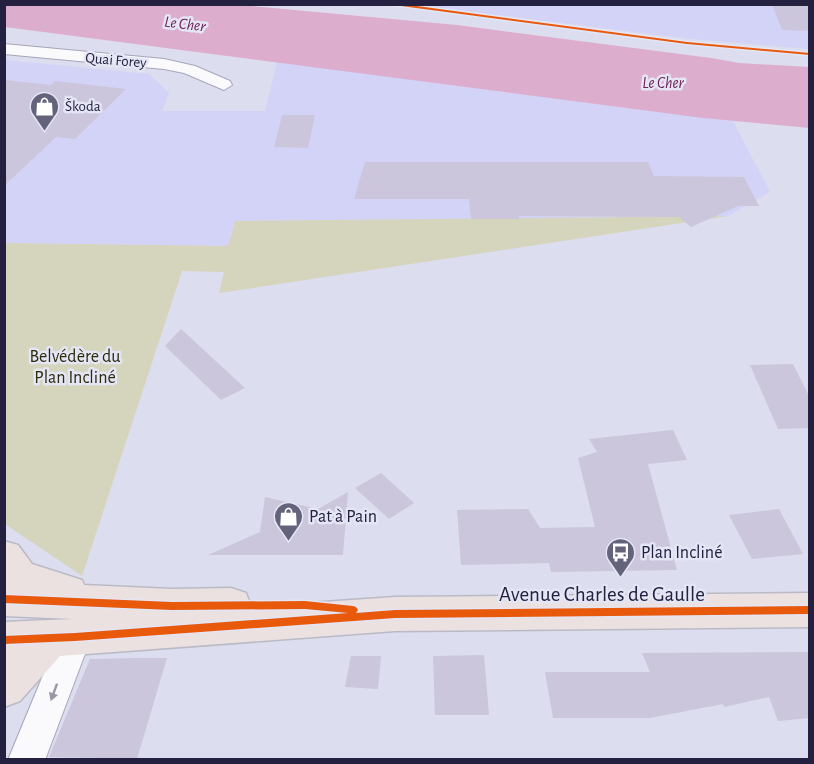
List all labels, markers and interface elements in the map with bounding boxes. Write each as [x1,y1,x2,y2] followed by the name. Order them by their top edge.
[163,14,207,35] water label: Le Cher
[85,50,148,71] street label: Quai Forey
[642,75,684,91] water label: Le Cher
[28,90,60,132] shop icon: Škoda
[65,98,101,114] place label: Škoda
[29,348,121,387] park label: Belvédère du Plan Incliné
[272,500,304,542] shop icon: Pat à Pain
[309,508,377,526] place label: Pat à Pain
[604,536,636,578] bus stop icon: Plan Incliné
[641,544,722,562] place label: Plan Incliné
[499,584,705,605] street label: Avenue Charles de Gaulle
[49,683,59,701] one-way arrow

